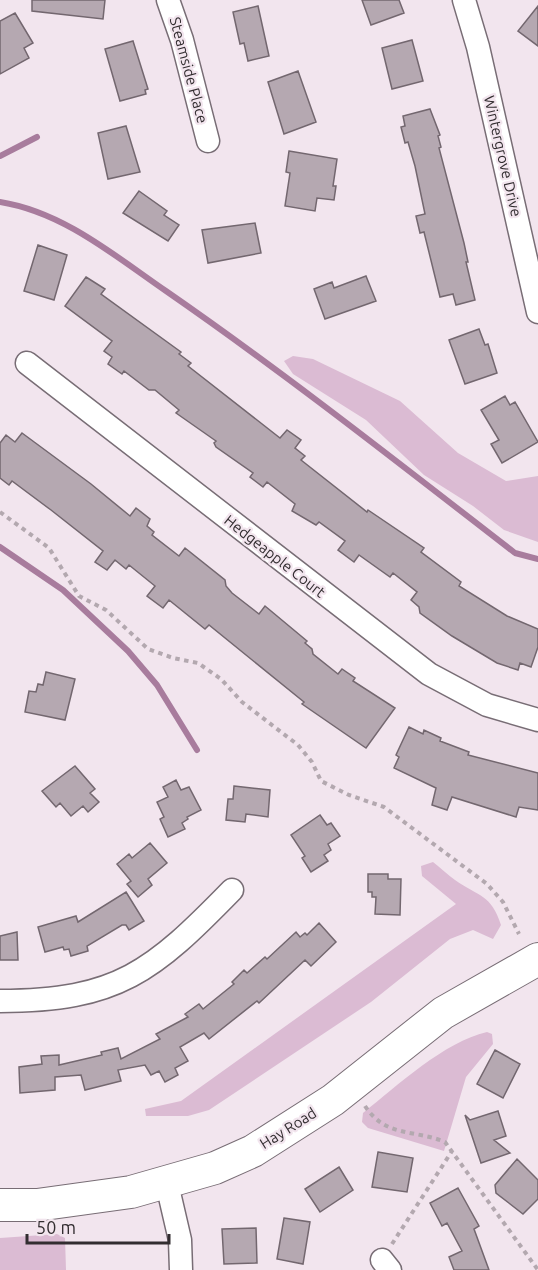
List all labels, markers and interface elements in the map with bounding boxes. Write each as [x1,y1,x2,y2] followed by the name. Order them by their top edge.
[167,15,211,125] street label: Steamside Place
[481,94,525,218] street label: Wintergrove Drive
[221,511,329,601] street label: Hedgeapple Court
[257,1104,319,1152] street label: Hay Road
[27,1207,170,1245] scale bar
[36,1217,76,1237] text: 50 m

